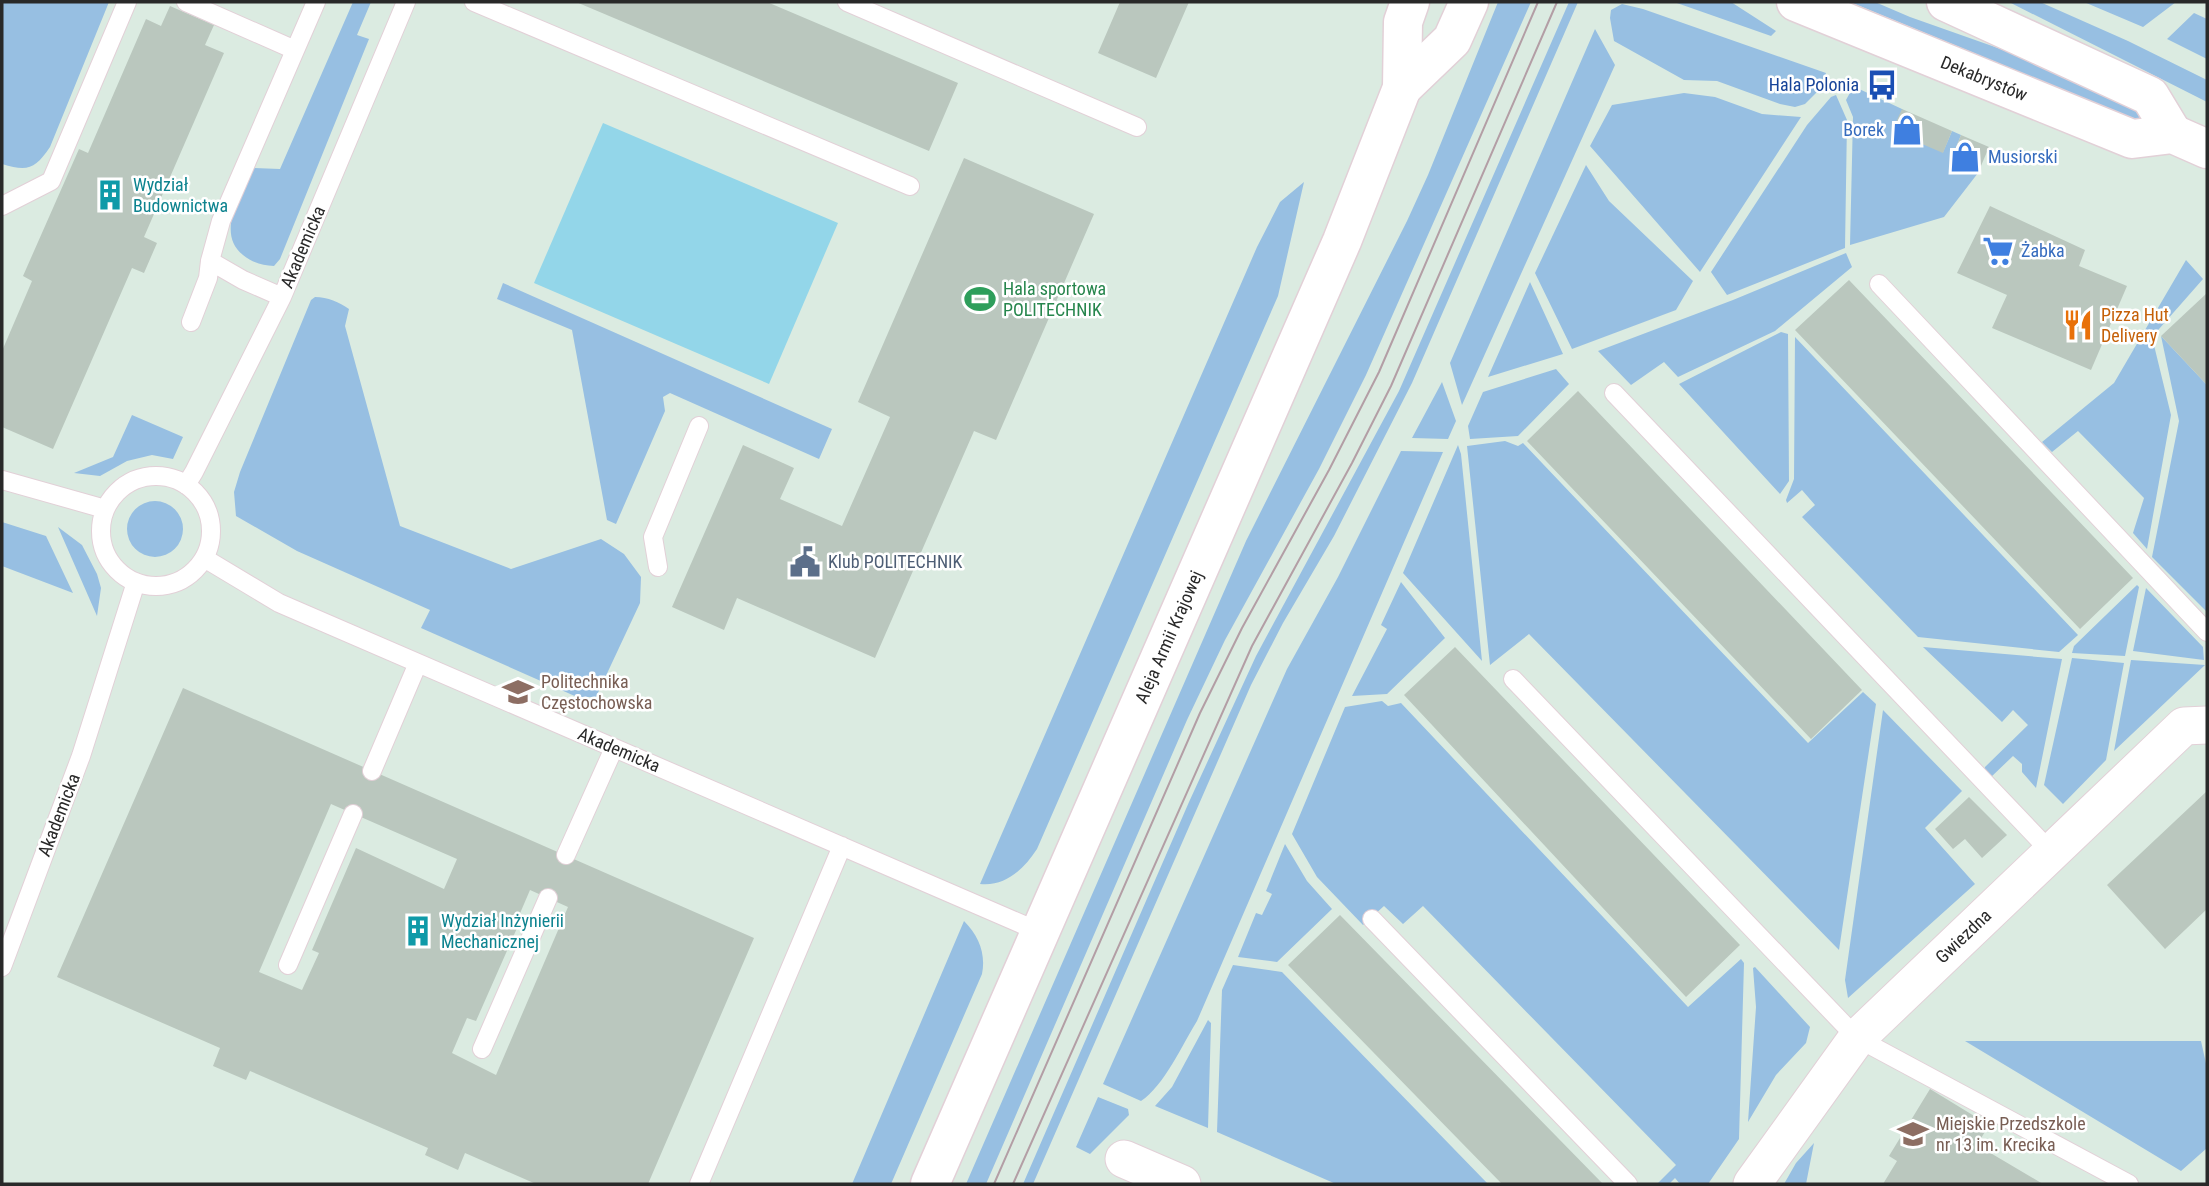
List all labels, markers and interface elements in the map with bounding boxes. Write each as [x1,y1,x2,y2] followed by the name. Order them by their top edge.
[1938,51,2031,105] street label: Dekabrystów
[1865,68,1899,102] bus stop icon: Hala Polonia
[1769,74,1859,95] place label: Hala Polonia
[1890,113,1924,147] shop icon: Borek
[1843,119,1884,140] place label: Borek
[1948,140,1982,174] shop icon: Musiorski
[1988,146,2058,167] place label: Musiorski
[133,174,228,216] place label: Wydział Budownictwa
[93,178,127,212] building icon: Wydział Budownictwa
[276,203,329,291] street label: Akademicka
[1981,234,2015,268] supermarket icon: Żabka
[2021,240,2065,261] place label: Żabka
[1003,278,1106,320] place label: Hala sportowa POLITECHNIK
[963,282,997,316] sports icon: Hala sportowa POLITECHNIK
[2101,304,2169,346] place label: Pizza Hut Delivery
[2061,308,2095,342] restaurant icon: Pizza Hut Delivery
[788,545,822,579] public building icon: Klub POLITECHNIK
[828,551,963,572] place label: Klub POLITECHNIK
[1130,567,1207,706] street label: Aleja Armii Krajowej
[541,671,652,713] place label: Politechnika Częstochowska
[501,675,535,709] school or university icon: Politechnika Częstochowska
[575,723,663,776] street label: Akademicka
[33,770,84,859] street label: Akademicka
[1931,905,1995,967] street label: Gwiezdna
[441,910,564,952] place label: Wydział Inżynierii Mechanicznej
[401,914,435,948] building icon: Wydział Inżynierii Mechanicznej
[1936,1113,2086,1155] place label: Miejskie Przedszkole nr 13 im. Krecika
[1896,1117,1930,1151] school or university icon: Miejskie Przedszkole nr 13 im. Krecika

